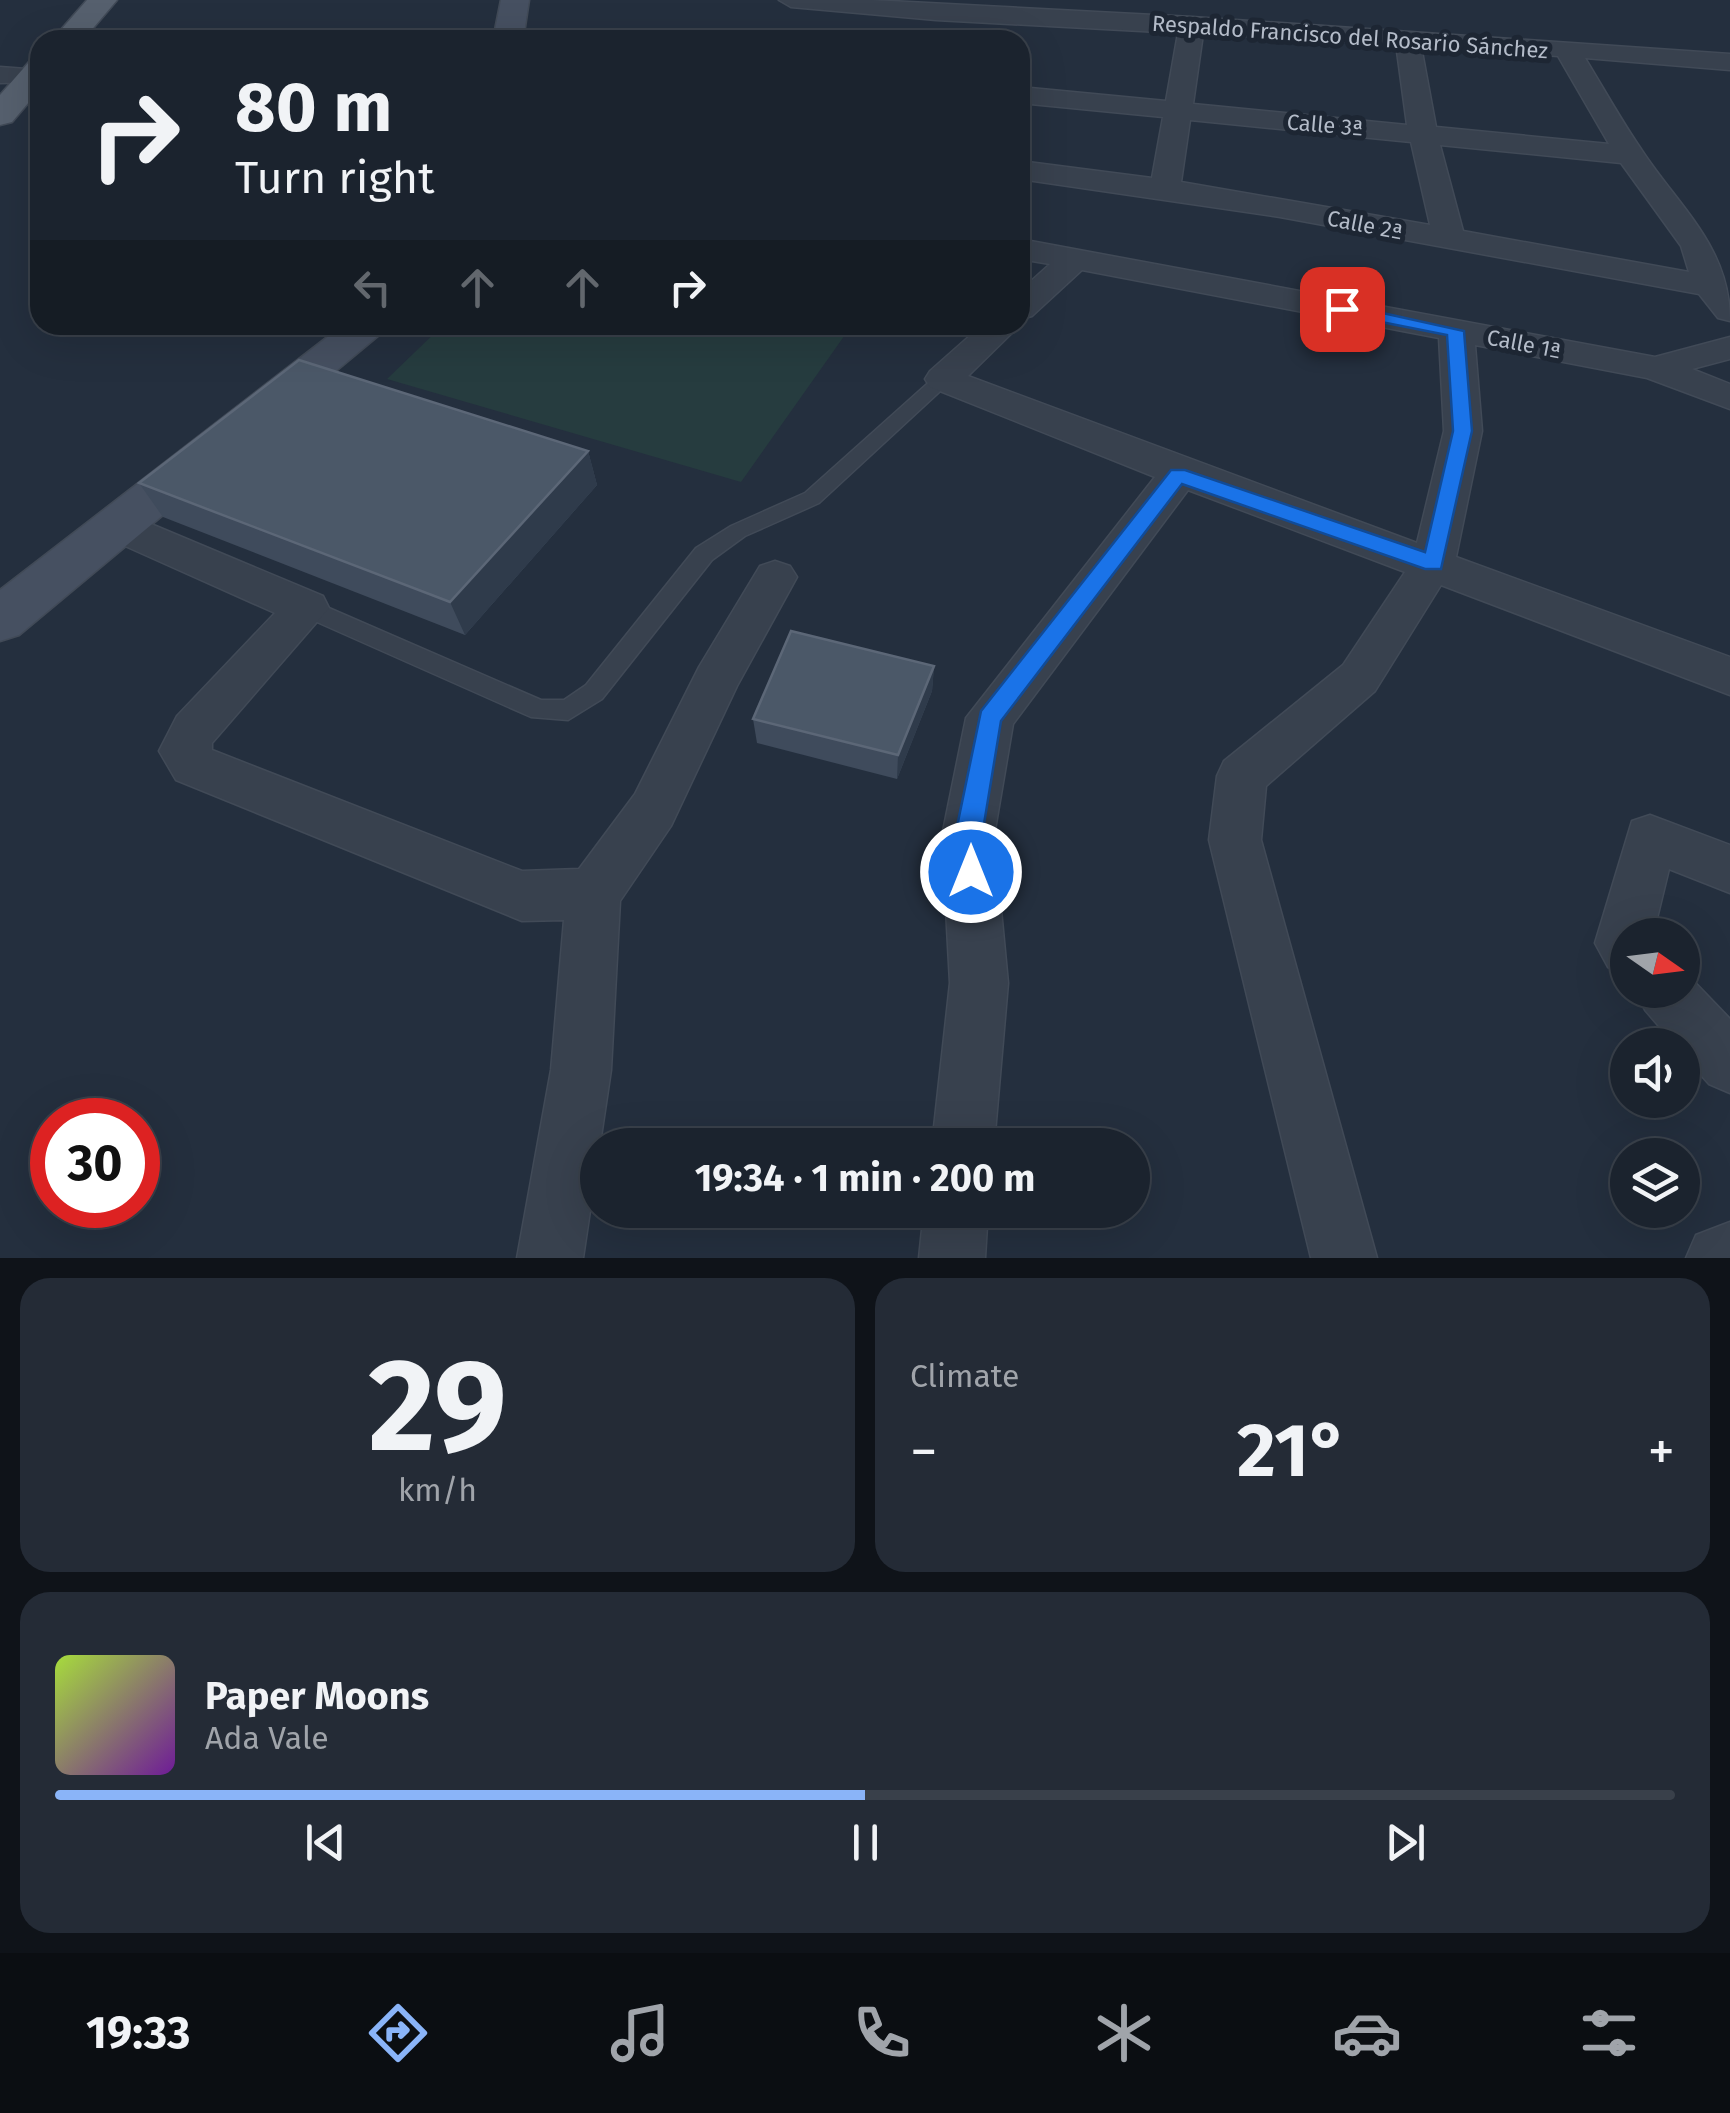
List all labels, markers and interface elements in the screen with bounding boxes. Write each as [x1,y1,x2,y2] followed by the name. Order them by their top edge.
[1151,10,1549,64] street label: Respaldo Francisco del Rosario Sánchez
[235,66,392,150] text: 80 m
[70,70,200,200] icon: right
[1286,108,1364,142] street label: Calle 3ª
[235,151,434,205] text: Turn right
[1325,204,1405,246] street label: Calle 2ª
[345,260,400,315] icon: left
[450,260,505,315] icon: ahead
[555,260,610,315] icon: ahead
[660,260,715,315] icon: right
[1300,267,1385,352] pin
[1315,282,1370,337] icon: arrive
[1485,324,1563,364] street label: Calle 1ª
[919,820,1023,924] position arrow
[1610,918,1700,1008] north arrow
[1610,918,1700,1228] map controls
[1610,1028,1700,1118] button: sound
[30,1098,160,1228] speed limit sign: 30
[1610,1138,1700,1228] button: layers
[695,1155,1035,1201] text: 19:34 · 1 min · 200 m
[368,1328,507,1484] text: 29
[910,1357,1019,1395] text: Climate
[1237,1406,1348,1496] text: 21°
[910,1419,938,1485] text: −
[1648,1419,1675,1485] text: +
[398,1471,477,1509] text: km/h
[205,1673,429,1719] text: Paper Moons
[205,1719,329,1757] text: Ada Vale
[298,1815,353,1870] icon: previous
[838,1815,893,1870] icon: pause
[1378,1815,1433,1870] icon: next
[363,1998,433,2068] icon: directions
[605,1998,675,2068] icon: music
[847,1998,917,2068] icon: phone
[1089,1998,1159,2068] icon: climate
[1332,1998,1402,2068] icon: car
[1574,1998,1644,2068] icon: filters
[86,2006,191,2060] text: 19:33

